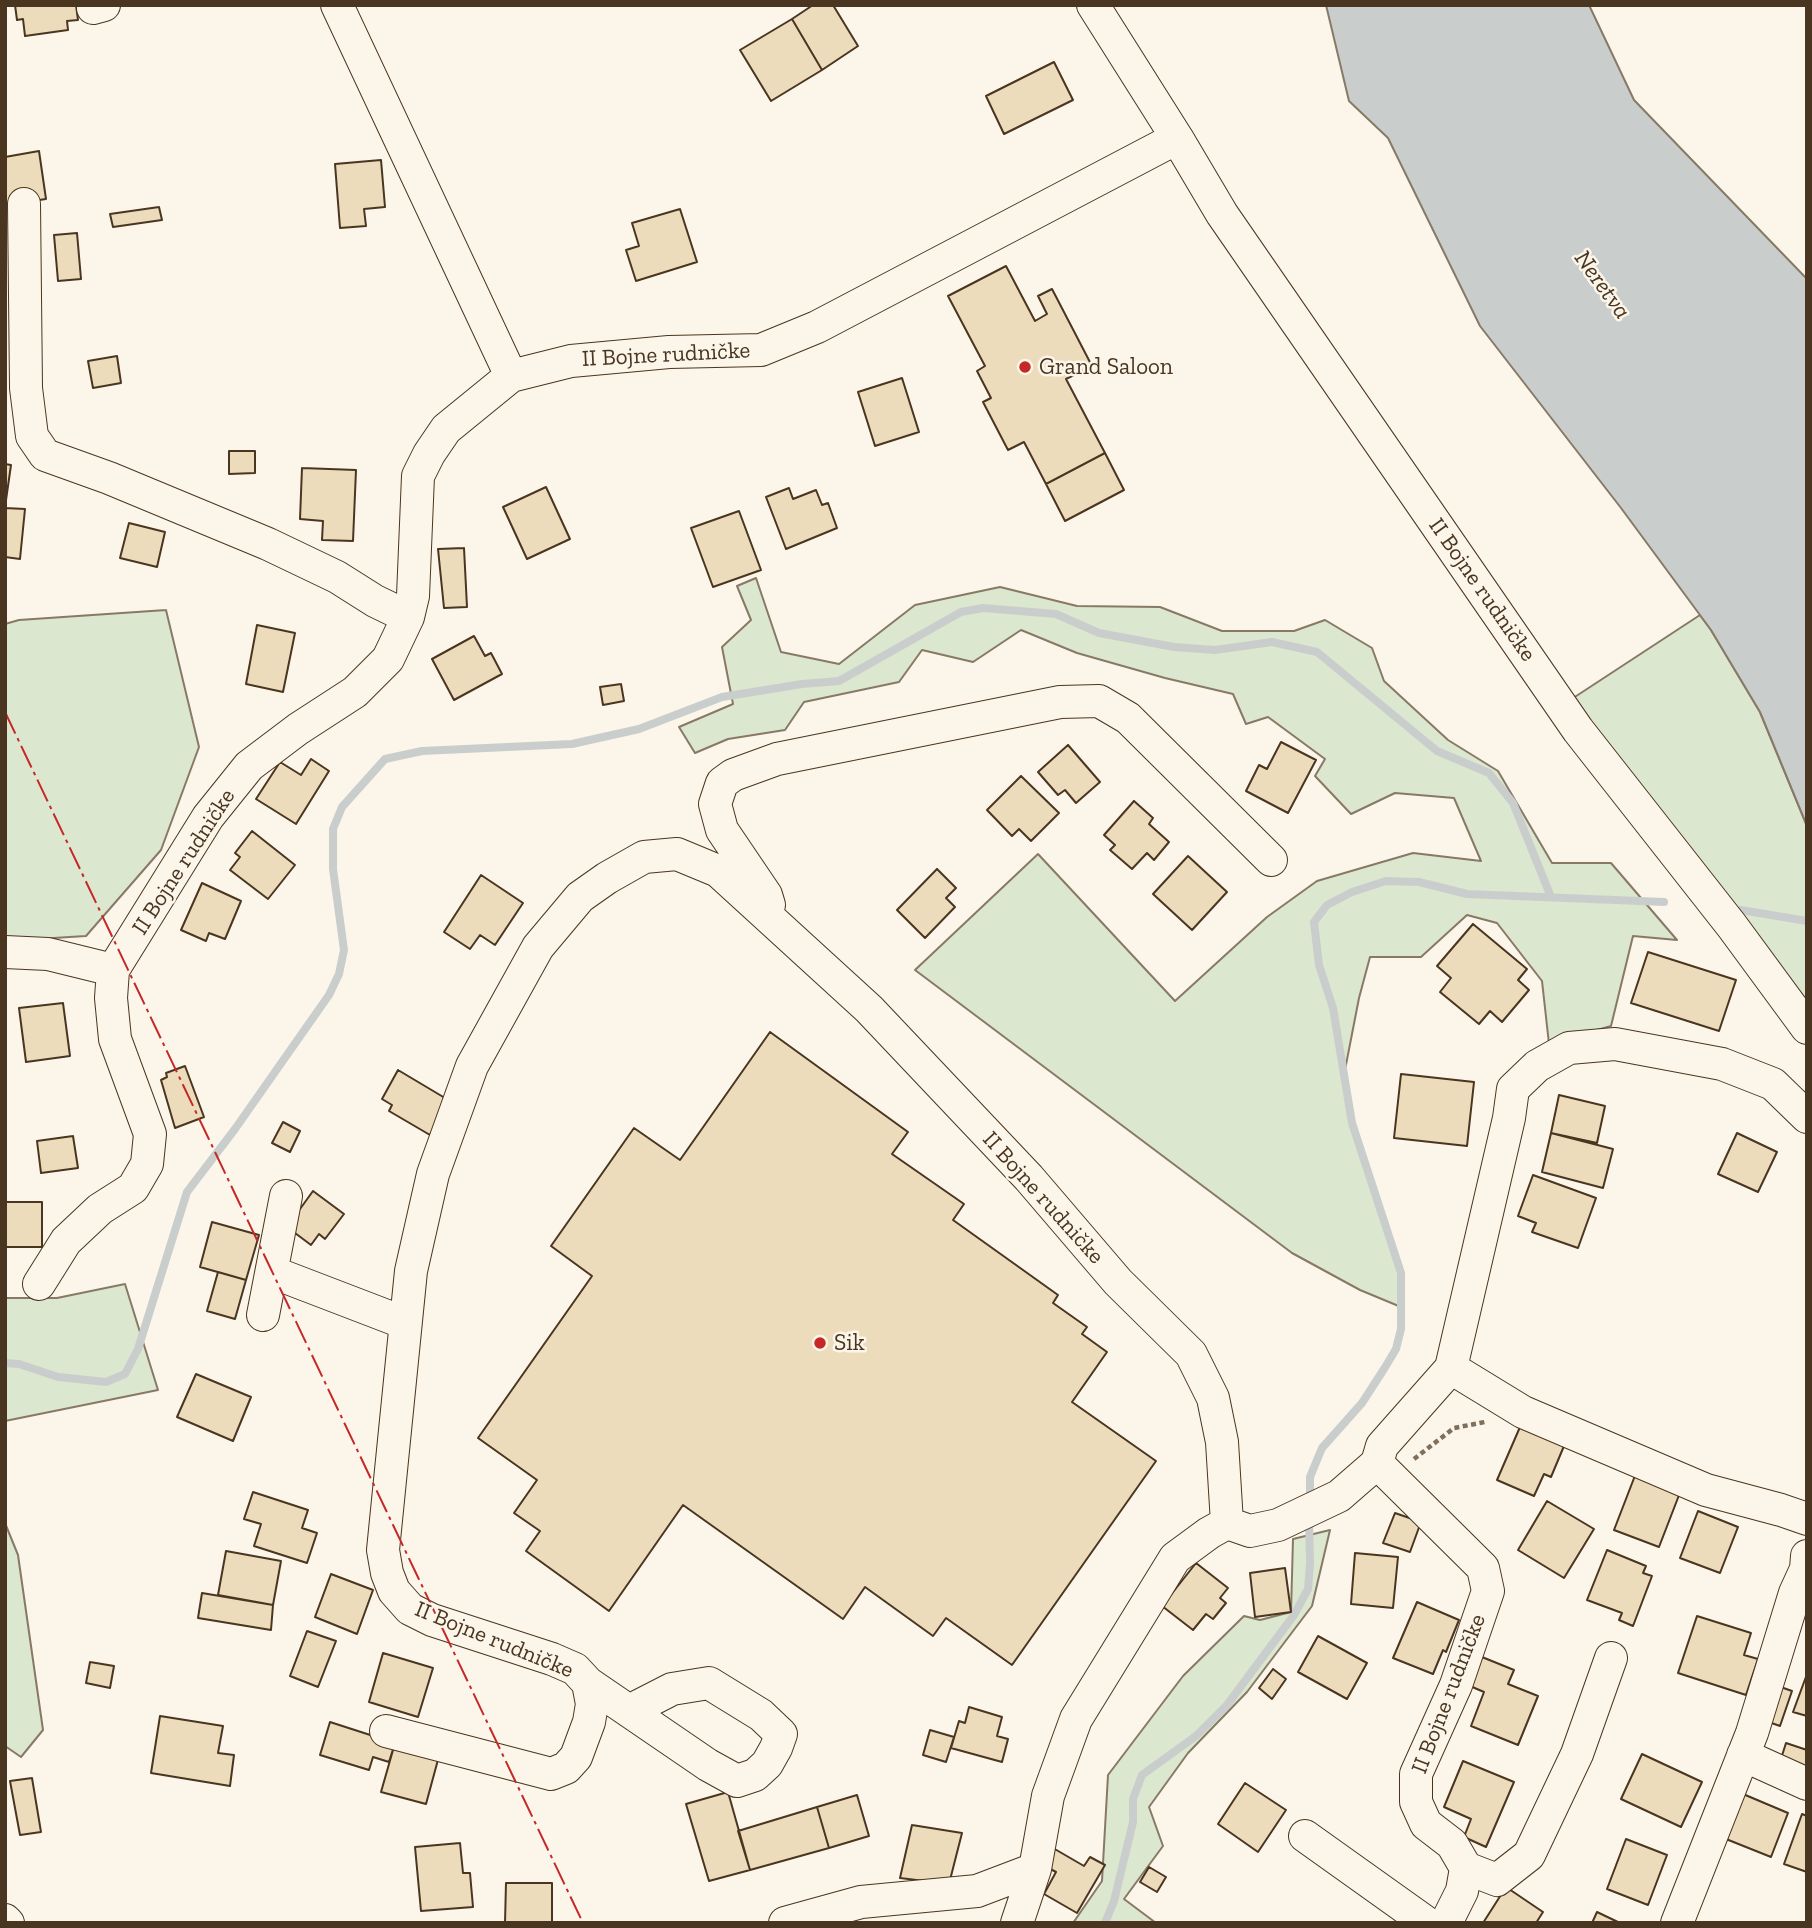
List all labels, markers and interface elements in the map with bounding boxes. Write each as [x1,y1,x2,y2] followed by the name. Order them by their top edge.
[1568,245,1636,325] water label: Neretva
[581,337,751,373] street label: II Bojne rudničke
[1039,353,1173,381] place label: Grand Saloon
[1017,359,1033,375] marker: Grand Saloon
[1422,513,1542,667] street label: II Bojne rudničke
[127,784,241,940] street label: II Bojne rudničke
[976,1126,1110,1270] street label: II Bojne rudničke
[834,1329,865,1357] place label: Sik
[812,1335,828,1351] marker: Sik
[411,1596,577,1684] street label: II Bojne rudničke
[1406,1610,1492,1778] street label: II Bojne rudničke

